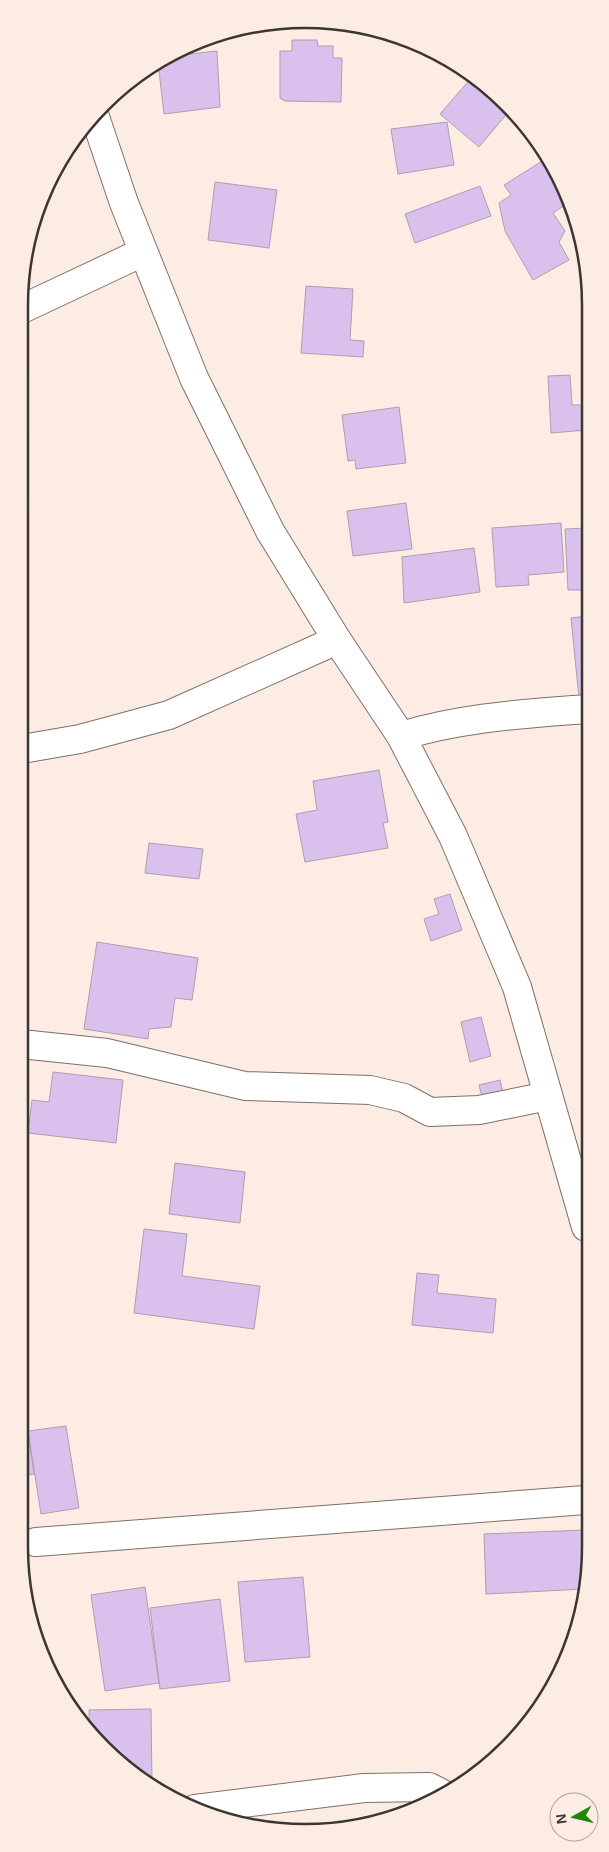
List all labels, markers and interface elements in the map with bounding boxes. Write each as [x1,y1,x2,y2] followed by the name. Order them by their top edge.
[549,1792,599,1842] north arrow
[552,1813,570,1825] text: N

